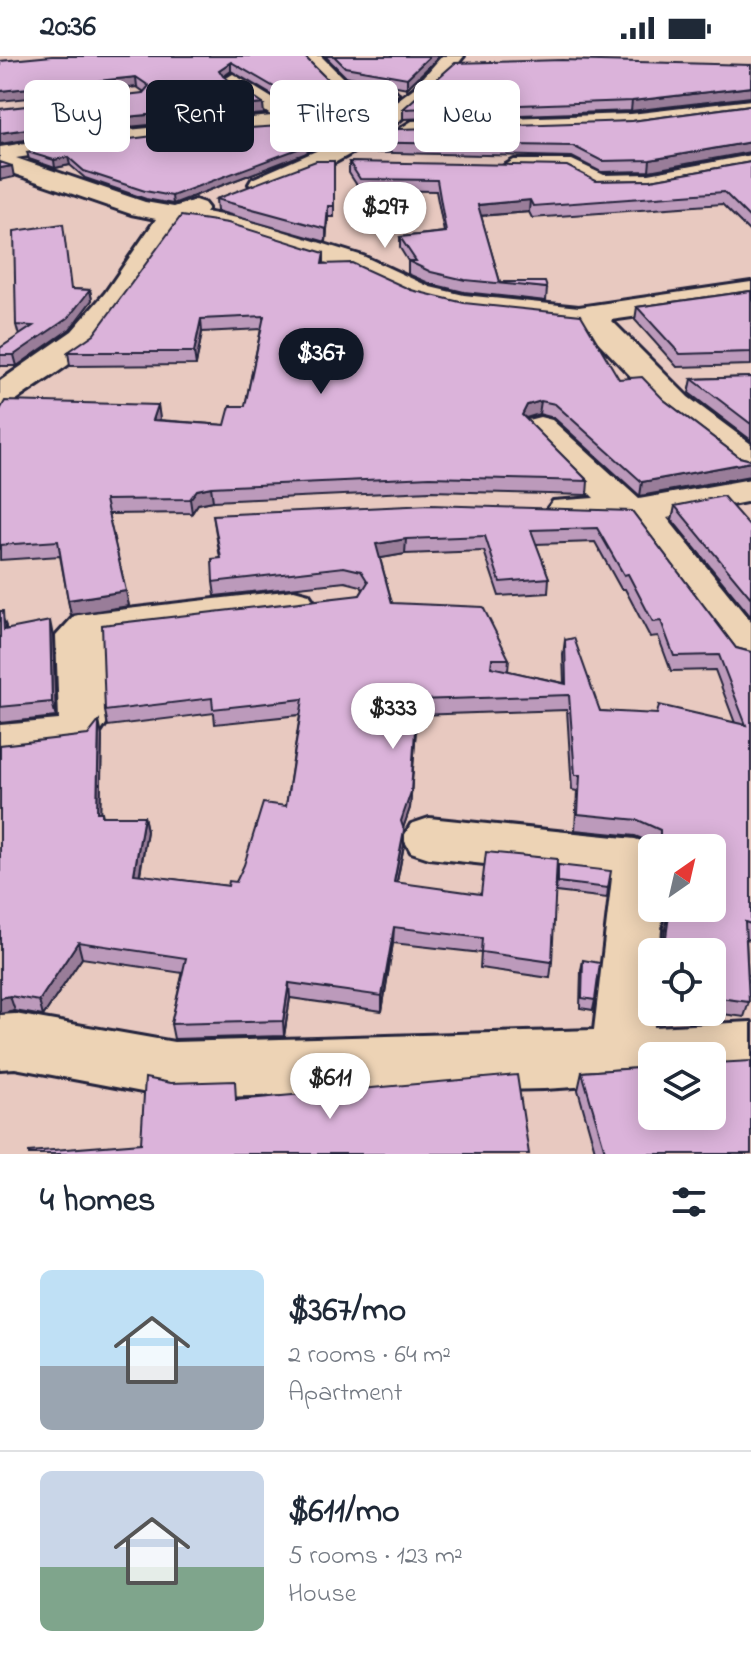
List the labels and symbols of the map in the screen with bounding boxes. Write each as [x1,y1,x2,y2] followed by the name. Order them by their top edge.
[338,182,432,250] pin: $297
[274,328,368,396] pin: $367
[346,683,440,751] pin: $333
[638,834,726,922] north arrow
[283,1053,377,1121] pin: $611

